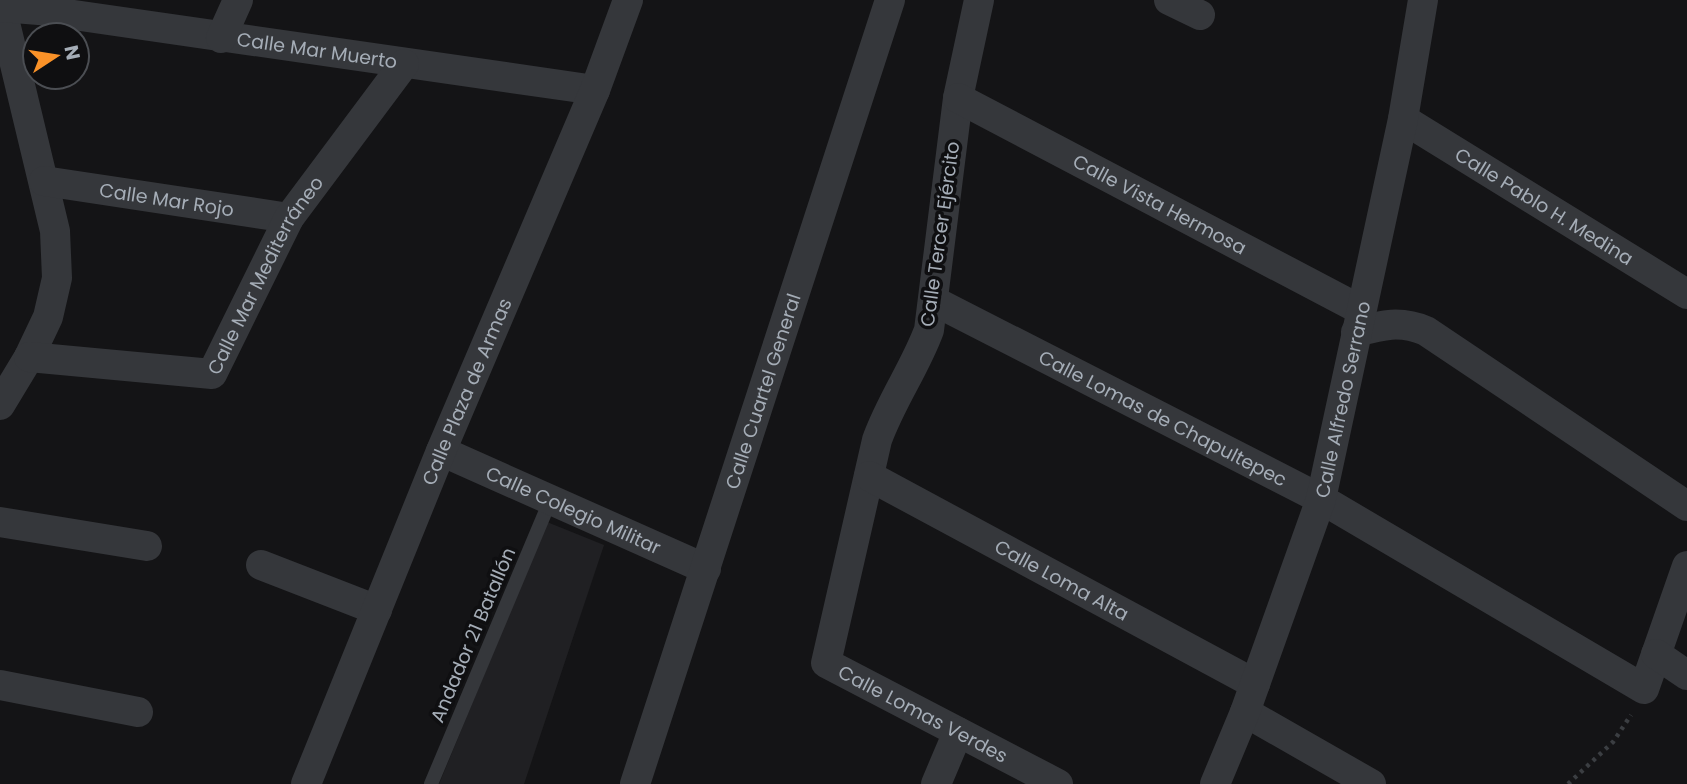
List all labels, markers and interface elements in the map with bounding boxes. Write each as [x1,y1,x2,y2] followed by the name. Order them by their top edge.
[21,21,91,91] north arrow
[235,25,399,75] street label: Calle Mar Muerto
[57,43,87,62] text: N
[914,140,966,328] street label: Calle Tercer Ejército
[1450,141,1639,271] street label: Calle Pablo H. Medina
[1068,147,1251,261] street label: Calle Vista Hermosa
[200,170,329,379] street label: Calle Mar Mediterráneo
[97,176,236,223] street label: Calle Mar Rojo
[718,290,807,493] street label: Calle Cuartel General
[415,294,518,489] street label: Calle Plaza de Armas
[1308,298,1377,500] street label: Calle Alfredo Serrano
[1034,343,1292,493] street label: Calle Lomas de Chapultepec
[482,459,665,561] street label: Calle Colegio Militar
[990,533,1134,627] street label: Calle Loma Alta
[424,543,522,727] street label: Andador 21 Batallón
[833,658,1013,769] street label: Calle Lomas Verdes

